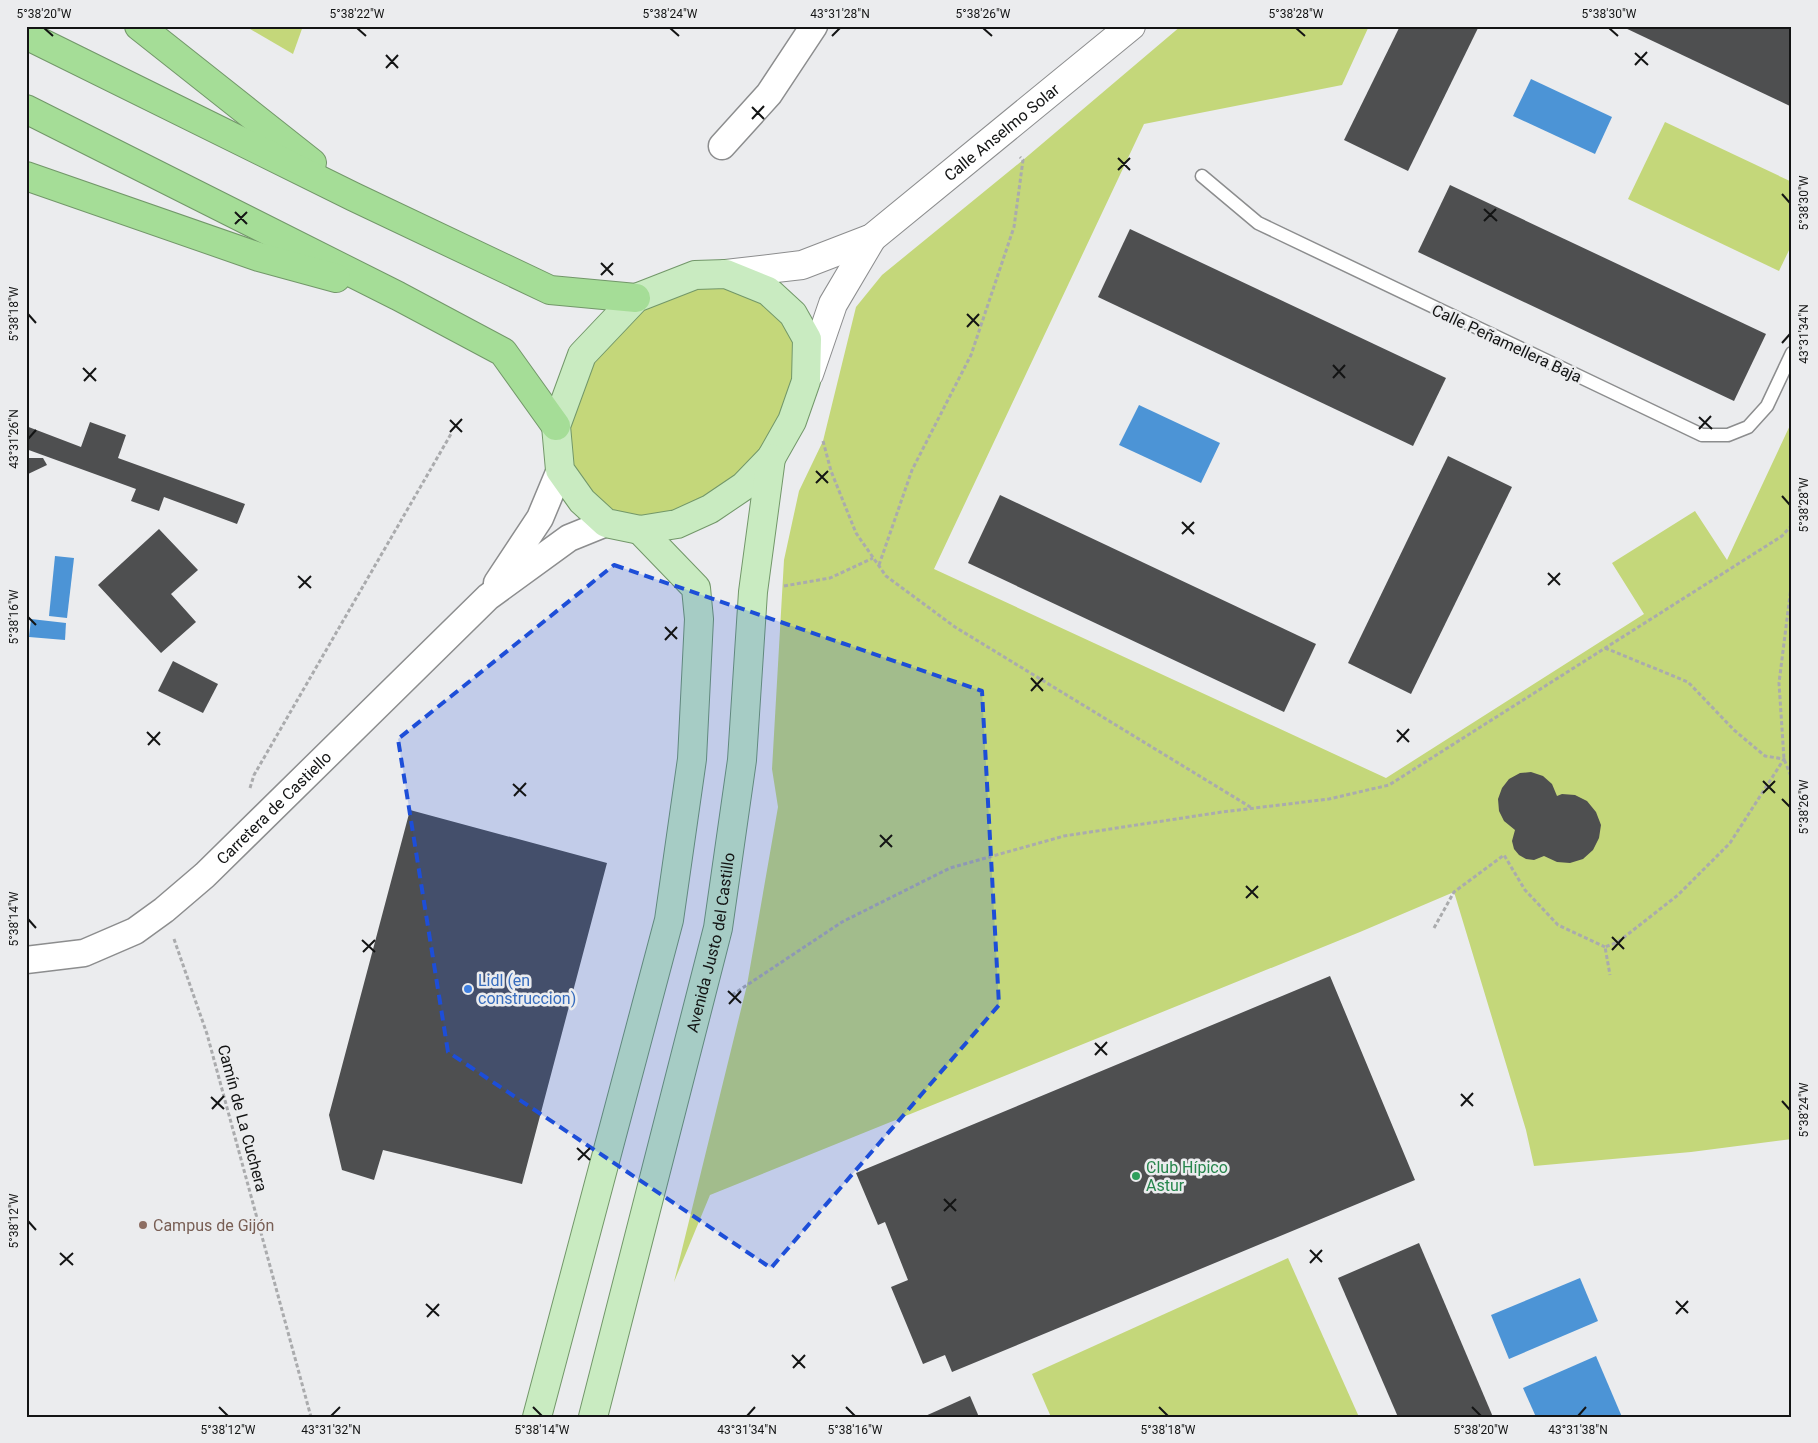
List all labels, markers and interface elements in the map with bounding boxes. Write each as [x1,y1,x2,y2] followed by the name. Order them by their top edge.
[17,7,72,21] text: 5°38'20"W
[330,7,385,21] text: 5°38'22"W
[643,7,698,21] text: 5°38'24"W
[810,7,870,21] text: 43°31'28"N
[956,7,1011,21] text: 5°38'26"W
[1269,7,1324,21] text: 5°38'28"W
[1582,7,1637,21] text: 5°38'30"W
[941,79,1064,185] street label: Calle Anselmo Solar
[1797,175,1811,230] text: 5°38'30"W
[7,286,21,341] text: 5°38'18"W
[1429,300,1585,387] street label: Calle Peñamellera Baja
[1797,304,1811,364] text: 43°31'34"N
[7,409,21,469] text: 43°31'26"N
[1797,477,1811,532] text: 5°38'28"W
[7,589,21,644] text: 5°38'16"W
[213,747,335,868] street label: Carretera de Castiello
[1797,779,1811,834] text: 5°38'26"W
[683,851,739,1035] street label: Avenida Justo del Castillo
[7,891,21,946] text: 5°38'14"W
[478,971,576,1008] place label: Lidl (en construccion)
[462,983,474,995] marker: Lidl (en construccion)
[214,1043,271,1194] street label: Camín de La Cuchera
[1797,1082,1811,1137] text: 5°38'24"W
[1146,1158,1228,1195] place label: Club Hípico Astur
[1130,1170,1142,1182] marker: Club Hípico Astur
[7,1193,21,1248] text: 5°38'12"W
[153,1216,274,1235] place label: Campus de Gijón
[137,1219,149,1231] marker: Campus de Gijón
[201,1423,256,1437] text: 5°38'12"W
[301,1423,361,1437] text: 43°31'32"N
[515,1423,570,1437] text: 5°38'14"W
[717,1423,777,1437] text: 43°31'34"N
[828,1423,883,1437] text: 5°38'16"W
[1141,1423,1196,1437] text: 5°38'18"W
[1454,1423,1509,1437] text: 5°38'20"W
[1548,1423,1608,1437] text: 43°31'38"N

